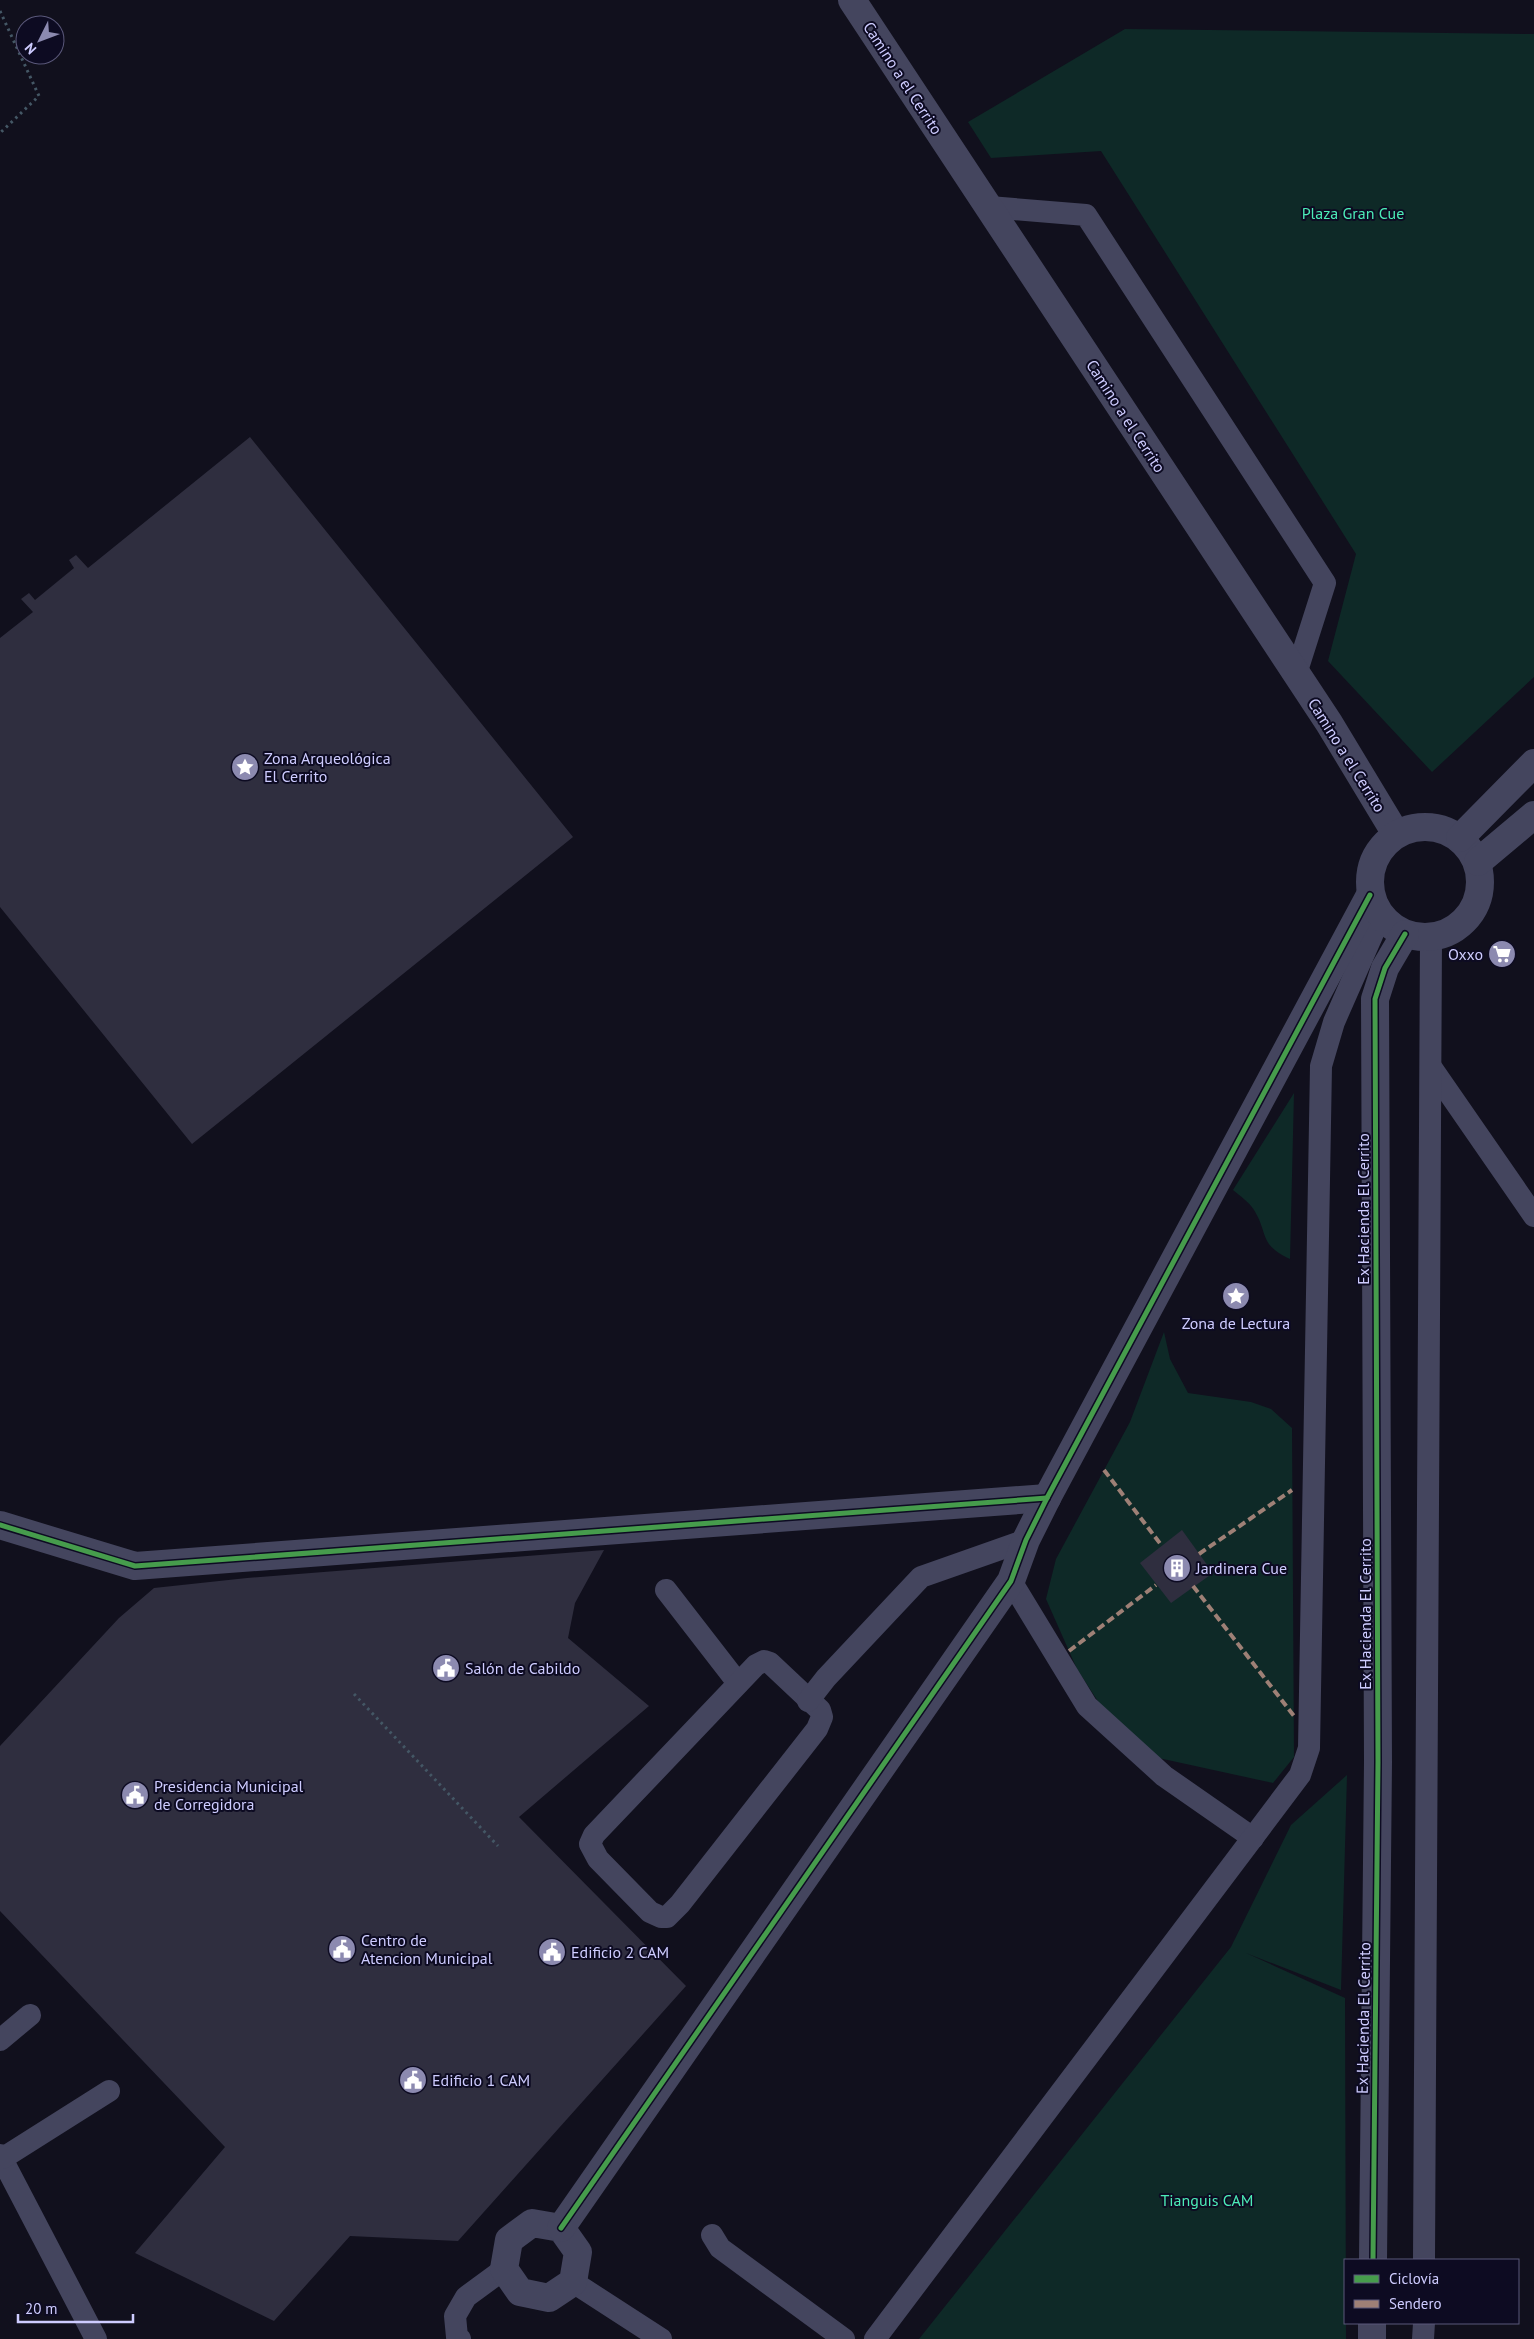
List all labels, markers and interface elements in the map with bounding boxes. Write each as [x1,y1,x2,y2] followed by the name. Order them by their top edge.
[15,15,65,65] north arrow
[859,18,947,138] street label: Camino a el Cerrito
[21,39,40,58] text: N
[1302,203,1404,223] park label: Plaza Gran Cue
[1082,356,1170,476] street label: Camino a el Cerrito
[1304,694,1390,816] street label: Camino a el Cerrito
[264,748,391,786] place label: Zona Arqueológica El Cerrito
[230,752,260,782] place icon: Zona Arqueológica El Cerrito
[1487,939,1517,969] supermarket icon: Oxxo
[1448,944,1483,964] place label: Oxxo
[1353,1133,1373,1285] street label: Ex Hacienda El Cerrito
[1221,1281,1251,1311] place icon: Zona de Lectura
[1182,1313,1290,1333] place label: Zona de Lectura
[1355,1538,1375,1690] street label: Ex Hacienda El Cerrito
[1162,1553,1192,1583] building icon: Jardinera Cue
[1195,1558,1287,1578] place label: Jardinera Cue
[431,1653,461,1683] public building icon: Salón de Cabildo
[465,1658,580,1678] place label: Salón de Cabildo
[154,1776,304,1814] place label: Presidencia Municipal de Corregidora
[120,1780,150,1810] public building icon: Presidencia Municipal de Corregidora
[361,1930,493,1968] place label: Centro de Atencion Municipal
[327,1934,357,1964] public building icon: Centro de Atencion Municipal
[537,1937,567,1967] public building icon: Edificio 2 CAM
[571,1942,669,1962] place label: Edificio 2 CAM
[1352,1942,1374,2094] street label: Ex Hacienda El Cerrito
[398,2065,428,2095] public building icon: Edificio 1 CAM
[432,2070,530,2090] place label: Edificio 1 CAM
[1160,2190,1254,2210] park label: Tianguis CAM
[1344,2259,1519,2324] legend
[1389,2269,1439,2288] text: Ciclovía
[18,2292,132,2324] scale bar
[1389,2294,1442,2313] text: Sendero
[25,2299,58,2318] text: 20 m

